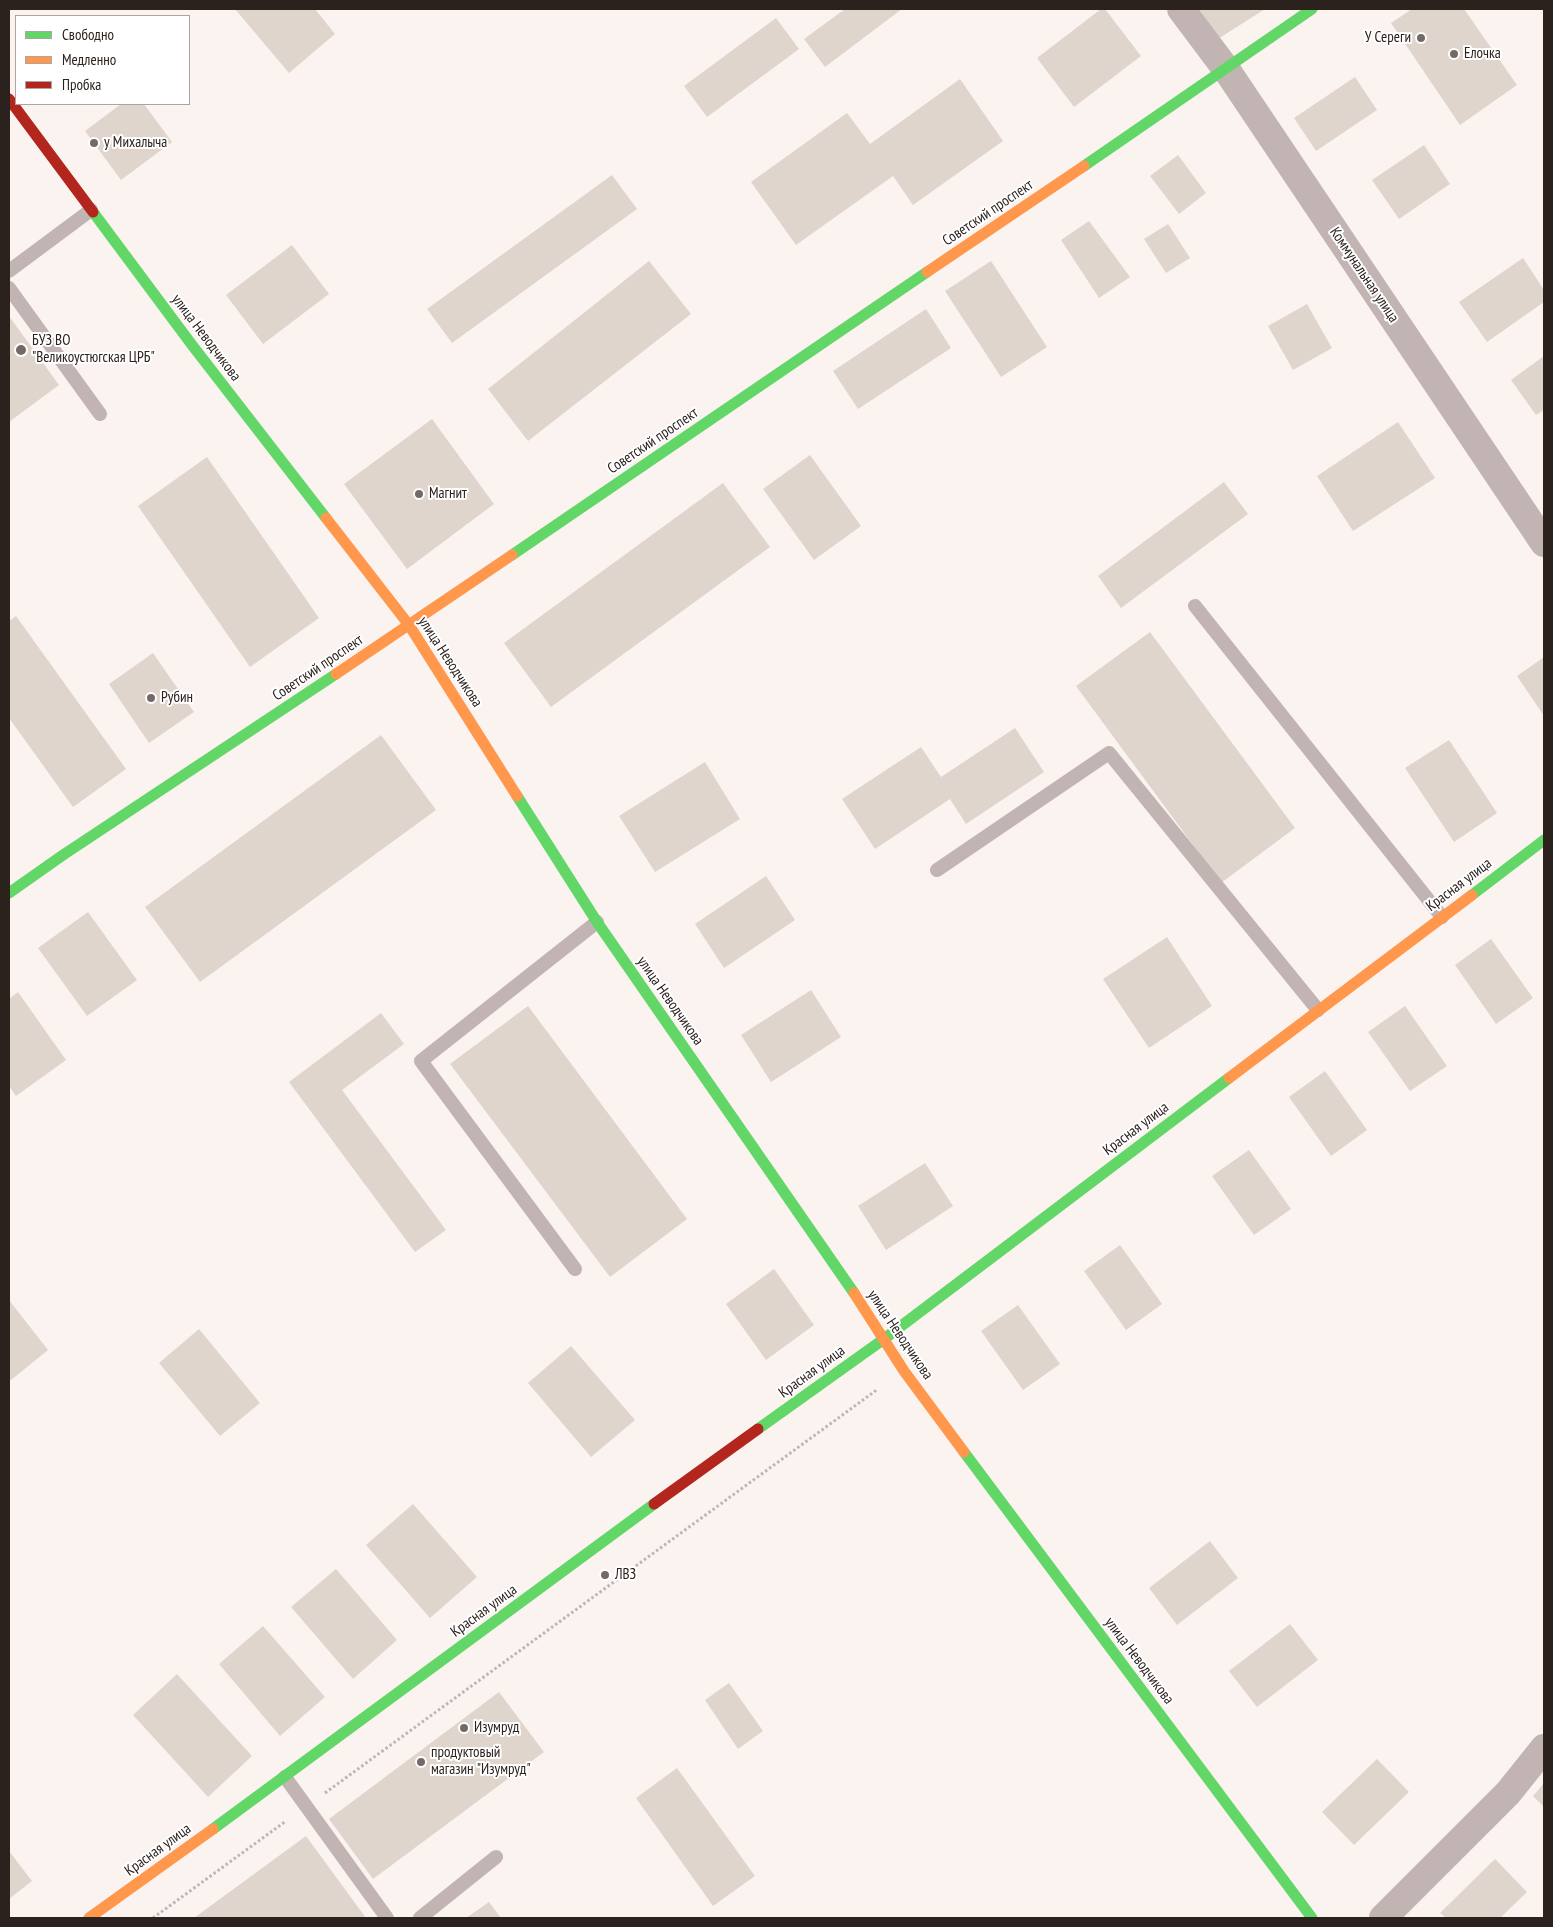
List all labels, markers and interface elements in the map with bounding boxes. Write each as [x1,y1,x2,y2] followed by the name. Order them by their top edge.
[15,15,190,105] legend
[62,25,114,44] text: Свободно
[1365,29,1411,47] place label: У Сереги
[1415,32,1427,44] marker: У Сереги
[1464,45,1501,63] place label: Елочка
[1448,48,1460,60] marker: Елочка
[62,50,116,69] text: Медленно
[62,75,101,94] text: Пробка
[104,134,167,152] place label: у Михалыча
[88,137,100,149] marker: у Михалыча
[939,176,1037,250] street label: Советский проспект
[1326,224,1402,326] street label: Коммунальная улица
[168,291,244,385] street label: улица Неводчикова
[32,332,155,367] place label: БУЗ ВО "Великоустюгская ЦРБ"
[14,343,28,357] marker: БУЗ ВО "Великоустюгская ЦРБ"
[604,404,702,478] street label: Советский проспект
[429,485,467,503] place label: Магнит
[413,488,425,500] marker: Магнит
[414,613,486,711] street label: улица Неводчикова
[269,631,367,705] street label: Советский проспект
[161,689,193,707] place label: Рубин
[145,692,157,704] marker: Рубин
[1423,854,1495,916] street label: Красная улица
[633,953,707,1049] street label: улица Неводчикова
[1100,1098,1172,1160] street label: Красная улица
[863,1287,937,1383] street label: улица Неводчикова
[775,1342,849,1402] street label: Красная улица
[615,1566,636,1584] place label: ЛВЗ
[599,1569,611,1581] marker: ЛВЗ
[447,1581,521,1641] street label: Красная улица
[1101,1614,1177,1708] street label: улица Неводчикова
[474,1719,519,1737] place label: Изумруд
[458,1722,470,1734] marker: Изумруд
[431,1744,531,1779] place label: продуктовый магазин "Изумруд"
[415,1756,427,1768] marker: продуктовый магазин "Изумруд"
[121,1820,195,1880] street label: Красная улица

